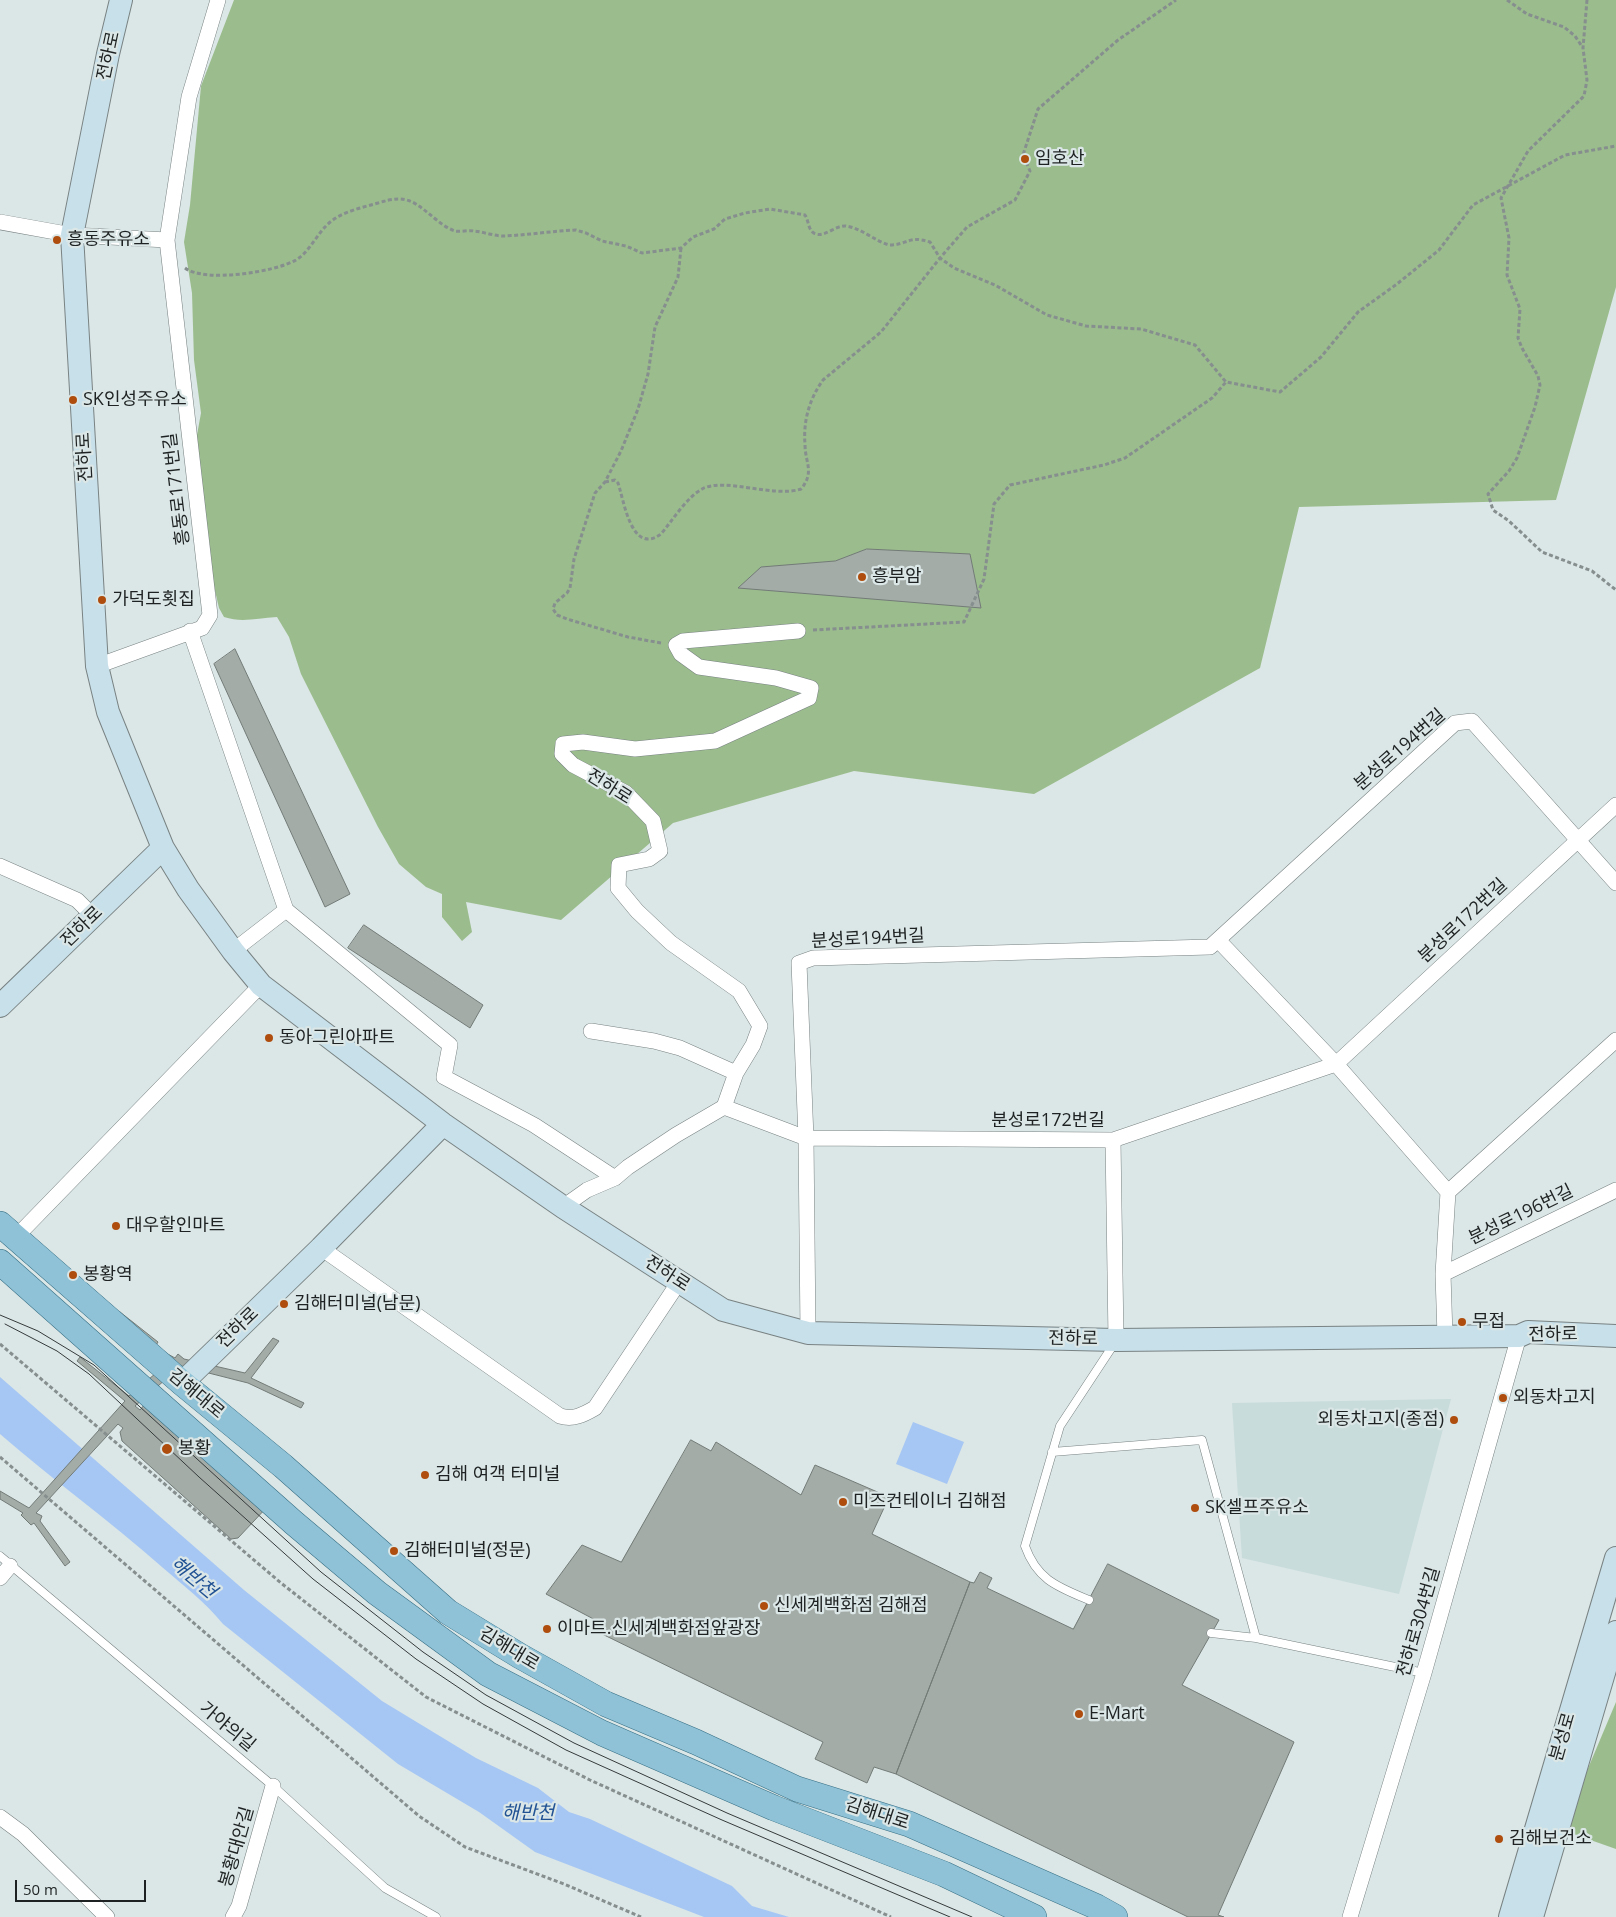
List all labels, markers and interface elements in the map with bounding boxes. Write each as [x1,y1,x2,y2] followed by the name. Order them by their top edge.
[93,29,125,83] street label: 전하로
[1035,148,1085,170] place label: 임호산
[1019,153,1031,165] marker: 임호산
[67,229,150,251] place label: 흥동주유소
[51,234,63,246] marker: 흥동주유소
[83,389,187,411] place label: SK인성주유소
[67,394,79,406] marker: SK인성주유소
[159,431,195,547] street label: 흥동로171번길
[73,432,97,482] street label: 전하로
[872,566,922,588] place label: 흥부암
[856,571,868,583] marker: 흥부암
[112,589,195,611] place label: 가덕도횟집
[96,594,108,606] marker: 가덕도횟집
[1350,705,1450,795] street label: 분성로194번길
[582,765,636,809] street label: 전하로
[1414,874,1512,968] street label: 분성로172번길
[57,902,107,952] street label: 전하로
[811,925,925,953] street label: 분성로194번길
[279,1027,395,1049] place label: 동아그린아파트
[263,1032,275,1044] marker: 동아그린아파트
[991,1110,1105,1132] street label: 분성로172번길
[1465,1180,1577,1250] street label: 분성로196번길
[126,1215,225,1237] place label: 대우할인마트
[110,1220,122,1232] marker: 대우할인마트
[640,1251,694,1297] street label: 전하로
[83,1264,133,1286] place label: 봉황역
[67,1269,79,1281] marker: 봉황역
[294,1293,421,1315] place label: 김해터미널(남문)
[278,1298,290,1310] marker: 김해터미널(남문)
[213,1303,263,1353] street label: 전하로
[1472,1311,1505,1333] place label: 무접
[1456,1316,1468,1328] marker: 무접
[1528,1324,1578,1346] street label: 전하로
[1048,1328,1098,1350] street label: 전하로
[164,1364,228,1424] street label: 김해대로
[1513,1387,1596,1409] place label: 외동차고지
[1497,1392,1509,1404] marker: 외동차고지
[1317,1409,1444,1431] place label: 외동차고지(종점)
[1448,1414,1460,1426] marker: 외동차고지(종점)
[178,1438,211,1460] place label: 봉황
[160,1442,174,1456] marker: 봉황
[435,1464,560,1486] place label: 김해 여객 터미널
[419,1469,431,1481] marker: 김해 여객 터미널
[853,1491,1007,1513] place label: 미즈컨테이너 김해점
[837,1496,849,1508] marker: 미즈컨테이너 김해점
[1205,1497,1309,1519] place label: SK셀프주유소
[1189,1502,1201,1514] marker: SK셀프주유소
[404,1540,531,1562] place label: 김해터미널(정문)
[388,1545,400,1557] marker: 김해터미널(정문)
[166,1552,220,1604] water label: 해반천
[1393,1564,1445,1680] street label: 전하로304번길
[774,1595,928,1617] place label: 신세계백화점 김해점
[758,1600,770,1612] marker: 신세계백화점 김해점
[557,1618,760,1640] place label: 이마트.신세계백화점앞광장
[475,1623,543,1675] street label: 김해대로
[541,1623,553,1635] marker: 이마트.신세계백화점앞광장
[195,1697,259,1757] street label: 가야의길
[1089,1703,1145,1725] place label: E-Mart
[1073,1708,1085,1720] marker: E-Mart
[1546,1710,1580,1764] street label: 분성로
[842,1793,912,1835] street label: 김해대로
[502,1803,554,1825] water label: 해반천
[215,1804,259,1890] street label: 봉황대안길
[1509,1828,1592,1850] place label: 김해보건소
[1493,1833,1505,1845] marker: 김해보건소
[18,1870,149,1902] scale bar
[23,1879,58,1899] text: 50 m

